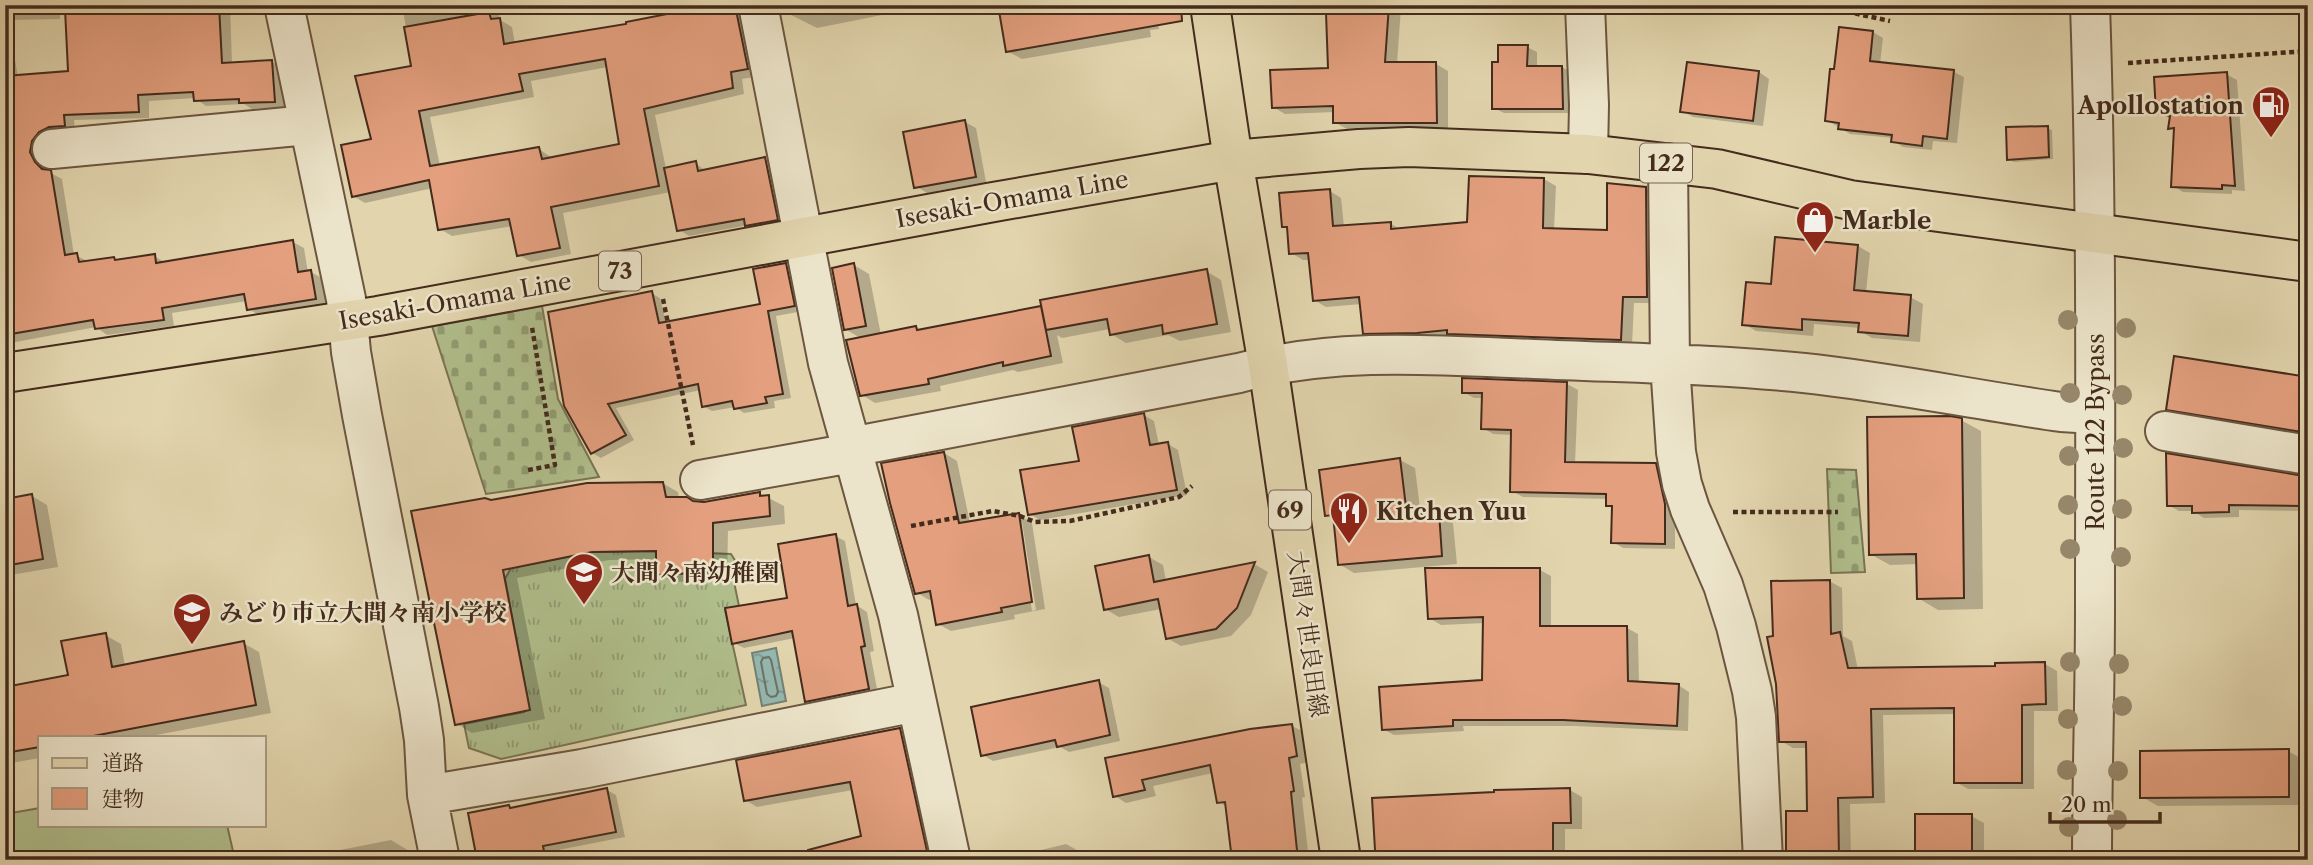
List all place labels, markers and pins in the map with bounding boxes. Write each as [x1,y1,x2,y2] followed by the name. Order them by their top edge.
[2250,84,2292,139] fuel station icon: Apollostation
[2076,91,2245,120] place label: Apollostation
[1794,199,1836,254] shop icon: Marble
[1842,206,1931,235] place label: Marble
[1328,490,1370,545] restaurant icon: Kitchen Yuu
[1376,497,1527,526] place label: Kitchen Yuu
[563,551,605,606] school or university icon: 大間々南幼稚園
[611,558,779,587] place label: 大間々南幼稚園
[171,591,213,646] school or university icon: みどり市立大間々南小学校
[219,598,507,627] place label: みどり市立大間々南小学校

